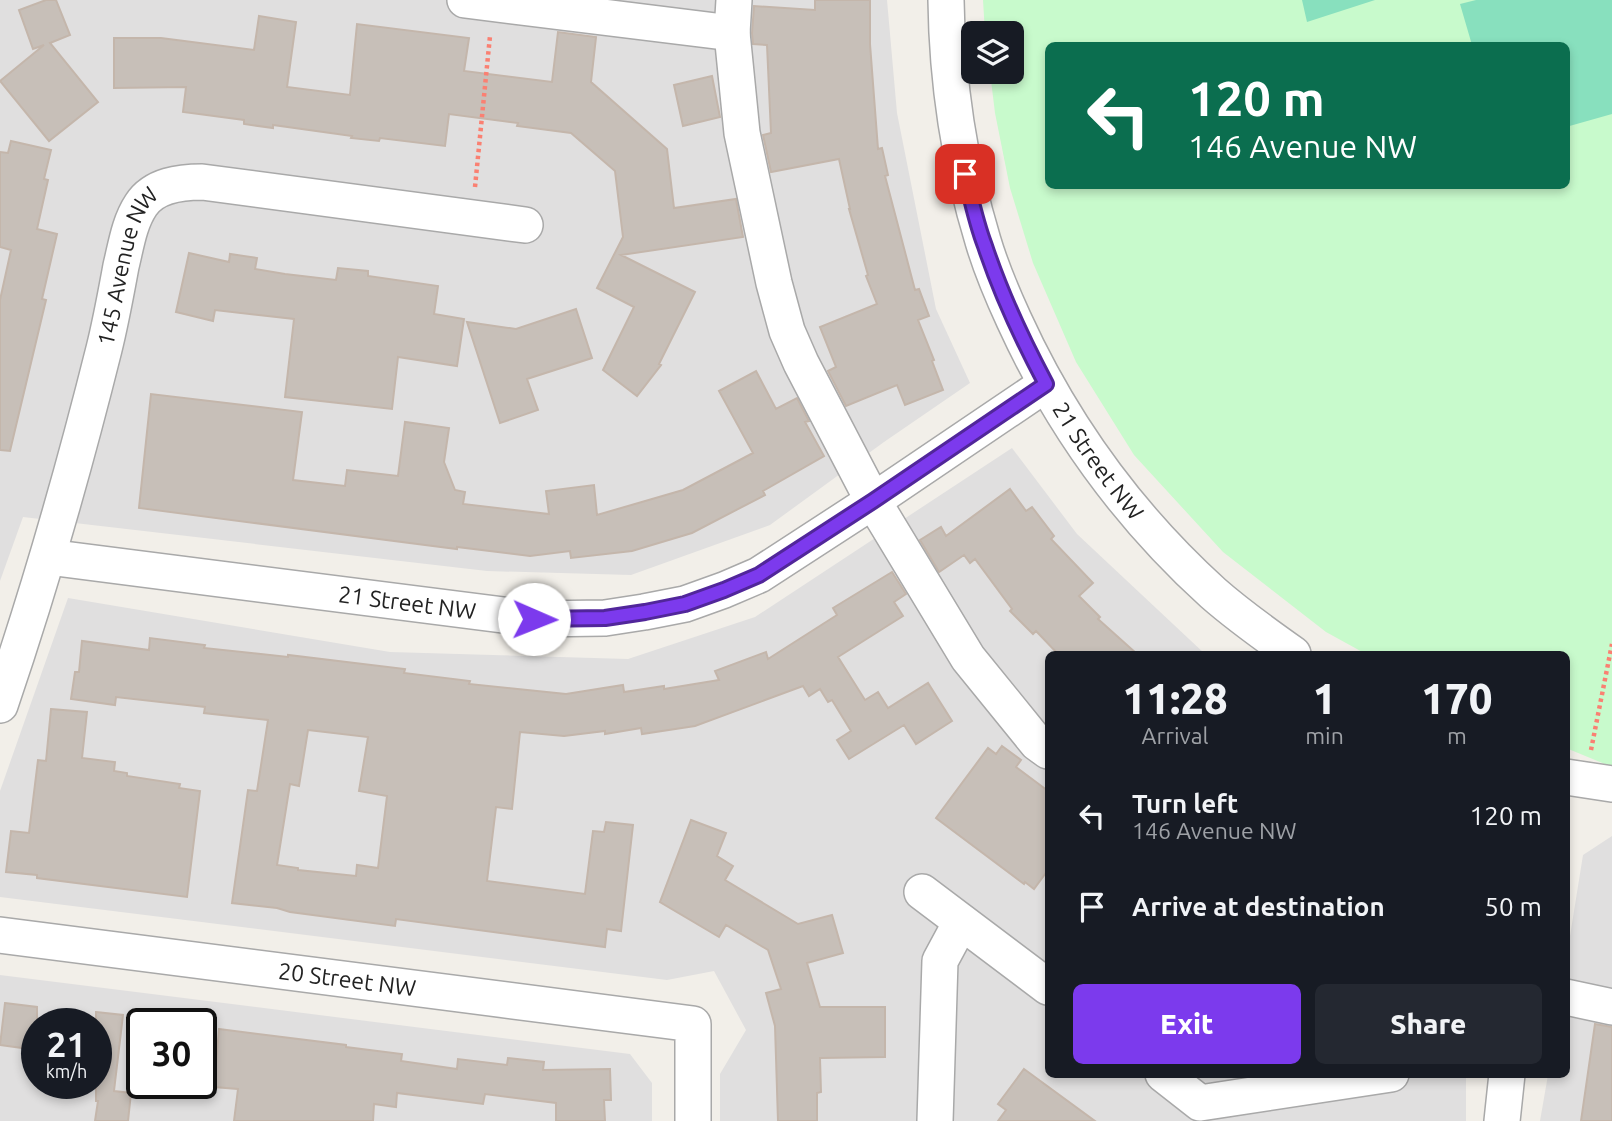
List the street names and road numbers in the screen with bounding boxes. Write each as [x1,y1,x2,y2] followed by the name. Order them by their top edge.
[92,182,162,348] street label: 145 Avenue NW
[1048,397,1149,524] street label: 21 Street NW
[337,581,477,623] street label: 21 Street NW
[277,958,417,1000] street label: 20 Street NW

